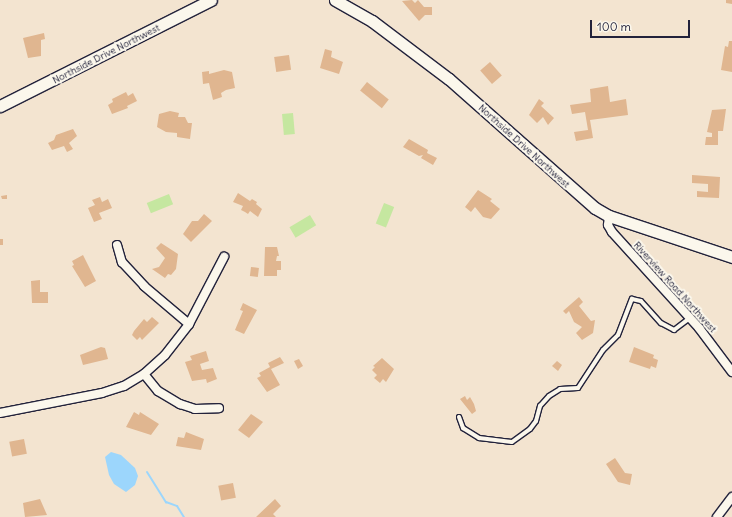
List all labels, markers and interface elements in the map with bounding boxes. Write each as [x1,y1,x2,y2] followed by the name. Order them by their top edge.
[592,12,692,38] scale bar
[597,19,631,34] text: 100 m
[50,22,162,86] street label: Northside Drive Northwest
[476,102,572,190] street label: Northside Drive Northwest
[631,239,719,335] street label: Riverview Road Northwest

